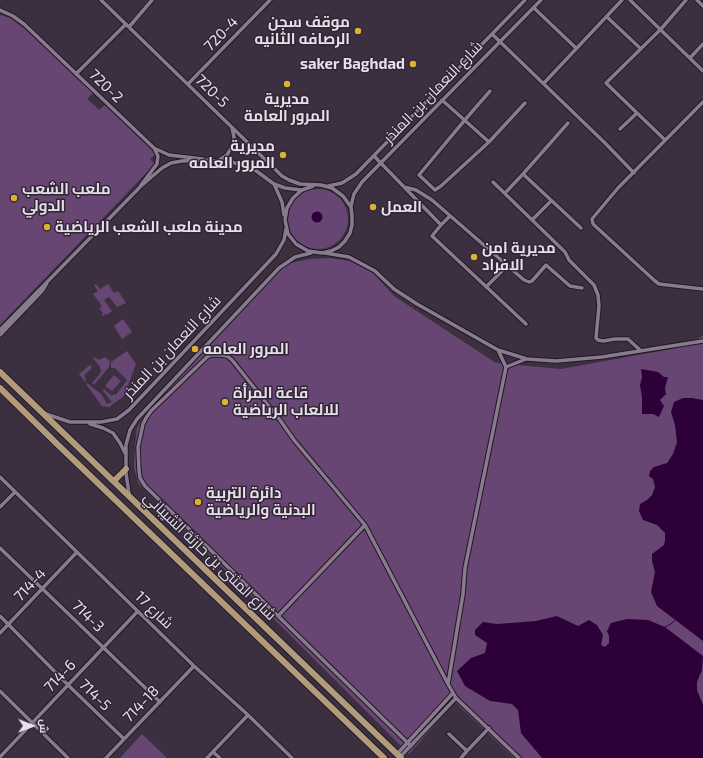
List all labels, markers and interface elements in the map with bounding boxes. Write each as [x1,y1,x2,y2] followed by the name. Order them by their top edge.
[200,13,242,55] street label: 720-4
[254,13,350,48] place label: موقف سجن الرصافه الثانيه
[353,26,363,36] marker: موقف سجن الرصافه الثانيه
[380,37,486,147] street label: شارع النعمان بن المنذر
[300,55,405,73] place label: saker Baghdad
[408,59,418,69] marker: saker Baghdad
[85,66,127,106] street label: 720-2
[191,71,233,111] street label: 720-5
[282,79,292,89] marker: مديرية المرور العامة
[244,90,330,125] place label: مديرية المرور العامة
[189,137,275,172] place label: مديرية المرور العامه
[278,150,288,160] marker: مديرية المرور العامه
[22,180,111,215] place label: ملعب الشعب الدولي
[9,193,19,203] marker: ملعب الشعب الدولي
[381,198,422,216] place label: العمل
[368,202,378,212] marker: العمل
[55,218,243,236] place label: مدينة ملعب الشعب الرياضية
[42,222,52,232] marker: مدينة ملعب الشعب الرياضية
[482,239,556,274] place label: مديرية امن الافراد
[469,252,479,262] marker: مديرية امن الافراد
[119,292,225,402] street label: شارع النعمان بن المنذر
[203,340,289,358] place label: المرور العامه
[190,344,200,354] marker: المرور العامه
[233,384,339,419] place label: قاعة المرأة للالعاب الرياضية
[220,397,230,407] marker: قاعة المرأة للالعاب الرياضية
[206,484,316,519] place label: دائرة التربية البدنية والرياضية
[140,488,280,624] street label: شارع المثنى بن حارثة الشيباني
[193,497,203,507] marker: دائرة التربية البدنية والرياضية
[10,565,50,605] street label: 714-4
[131,588,177,632] street label: شارع 17
[68,596,108,636] street label: 714-3
[40,656,80,696] street label: 714-6
[75,675,115,715] street label: 714-5
[119,682,163,726] street label: 714-18
[12,706,52,746] north arrow
[38,719,51,733] text: ش

